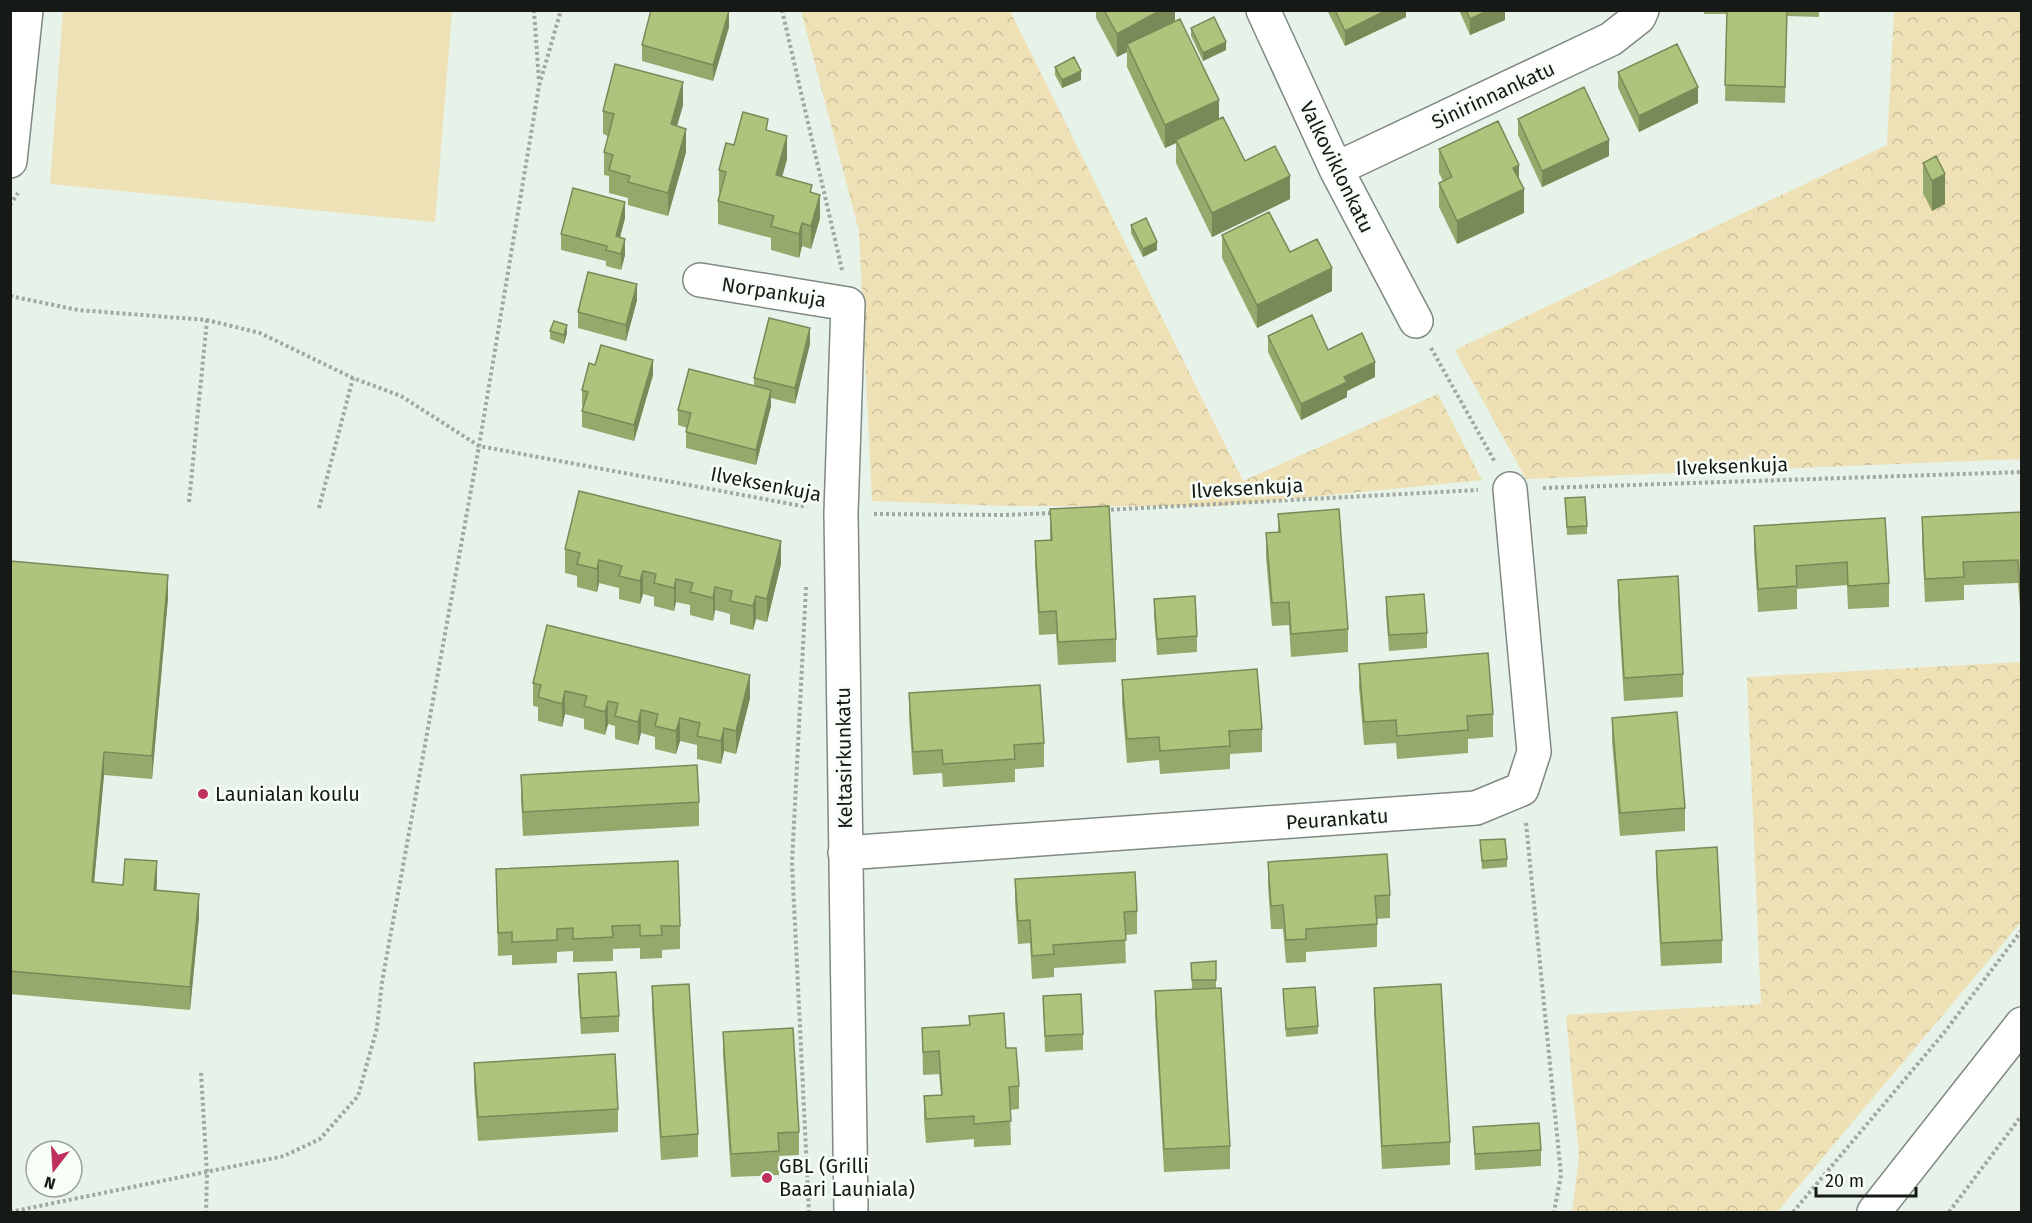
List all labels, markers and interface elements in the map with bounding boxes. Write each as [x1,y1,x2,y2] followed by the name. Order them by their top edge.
[1428,56,1558,134] street label: Sinirinnankatu
[1295,97,1379,237] street label: Valkoviklonkatu
[720,272,828,312] street label: Norpankuja
[1675,452,1789,480] street label: Ilveksenkuja
[708,461,824,507] street label: Ilveksenkuja
[1190,473,1304,503] street label: Ilveksenkuja
[831,687,857,829] street label: Keltasirkunkatu
[215,782,360,806] place label: Launialan koulu
[196,787,210,801] marker: Launialan koulu
[1285,803,1389,835] street label: Peurankatu
[24,1139,84,1199] north arrow
[779,1154,915,1201] place label: GBL (Grilli Baari Launiala)
[1816,1160,1916,1198] scale bar
[1825,1170,1864,1192] text: 20 m
[760,1171,774,1185] marker: GBL (Grilli Baari Launiala)
[42,1172,58,1194] text: N

